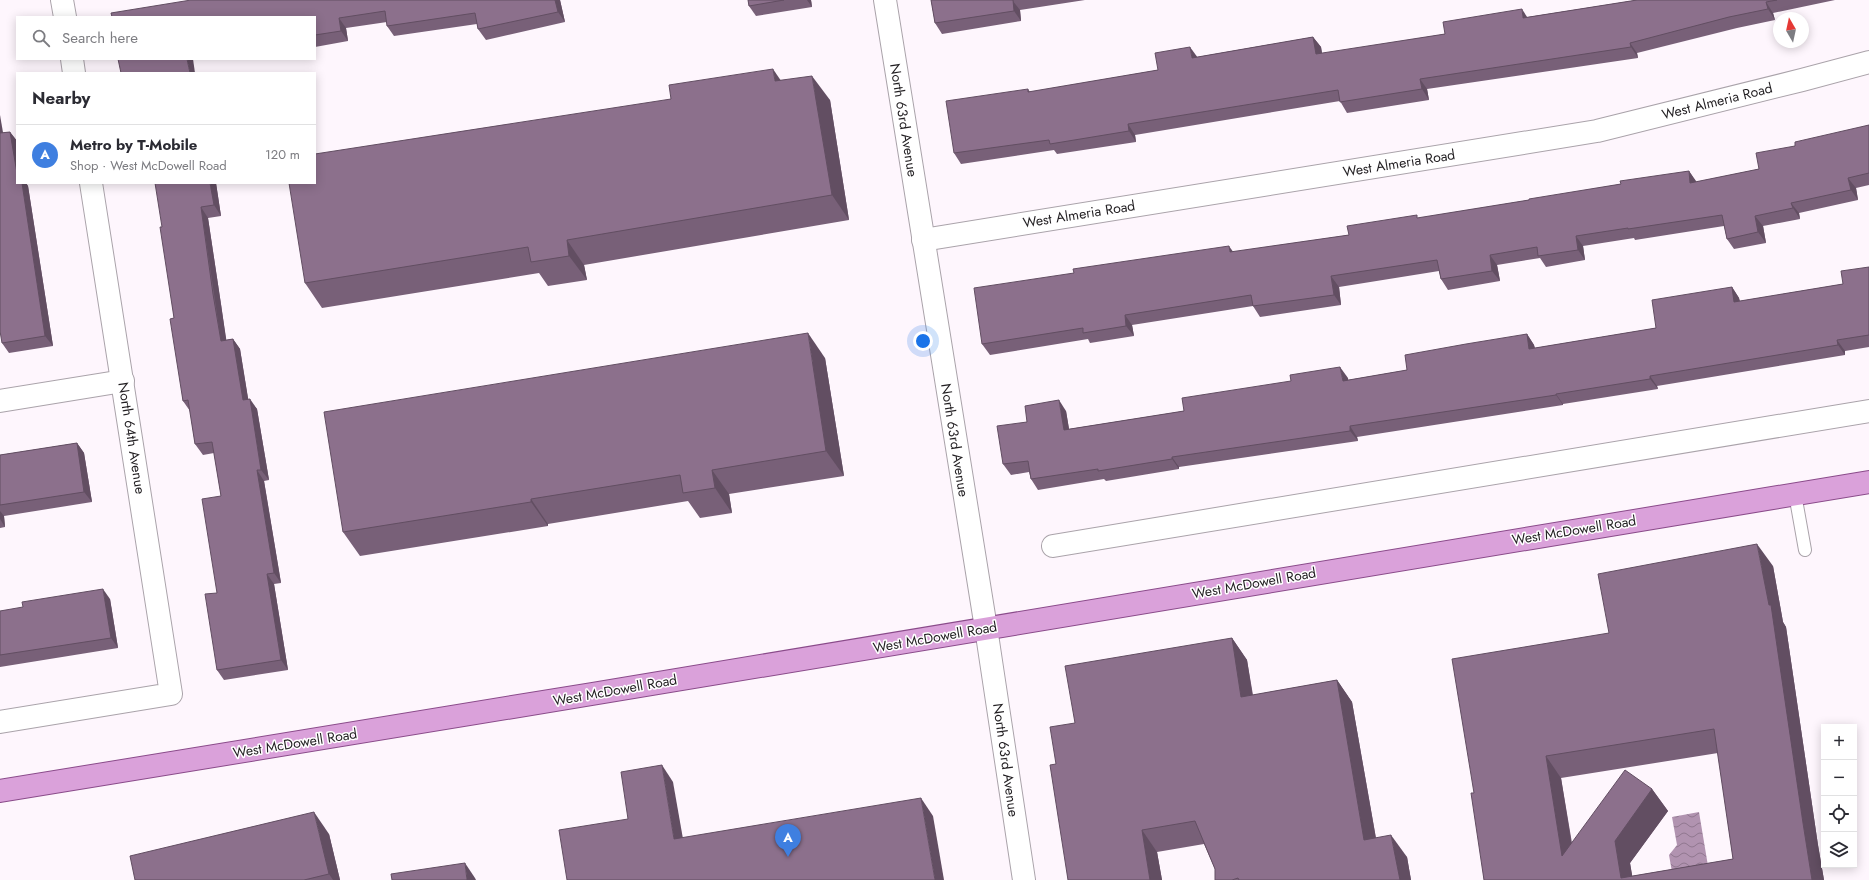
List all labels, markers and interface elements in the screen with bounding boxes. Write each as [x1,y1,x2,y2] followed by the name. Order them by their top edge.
[1773,12,1809,48] north arrow
[16,16,316,60] search box
[30,27,52,49] icon: search
[62,27,138,49] text: Search here
[885,62,923,178] street label: North 63rd Avenue
[1660,78,1774,124] street label: West Almeria Road
[32,86,90,110] text: Nearby
[70,134,197,156] text: Metro by T-Mobile
[1341,144,1457,182] street label: West Almeria Road
[40,145,50,164] text: A
[265,145,300,164] text: 120 m
[70,156,227,175] text: Shop · West McDowell Road
[1021,195,1137,233] street label: West Almeria Road
[913,331,933,351] your location
[113,381,151,495] street label: North 64th Avenue
[936,382,974,498] street label: North 63rd Avenue
[1510,510,1638,550] street label: West McDowell Road
[1190,562,1318,604] street label: West McDowell Road
[871,616,999,658] street label: West McDowell Road
[551,669,679,711] street label: West McDowell Road
[988,702,1024,818] street label: North 63rd Avenue
[231,723,359,763] street label: West McDowell Road
[1821,724,1857,868] map controls
[1821,724,1857,760] button: +
[1821,760,1857,796] button: −
[1821,796,1857,832] button: locate
[775,824,801,857] pin: A
[1821,832,1857,868] button: layers

